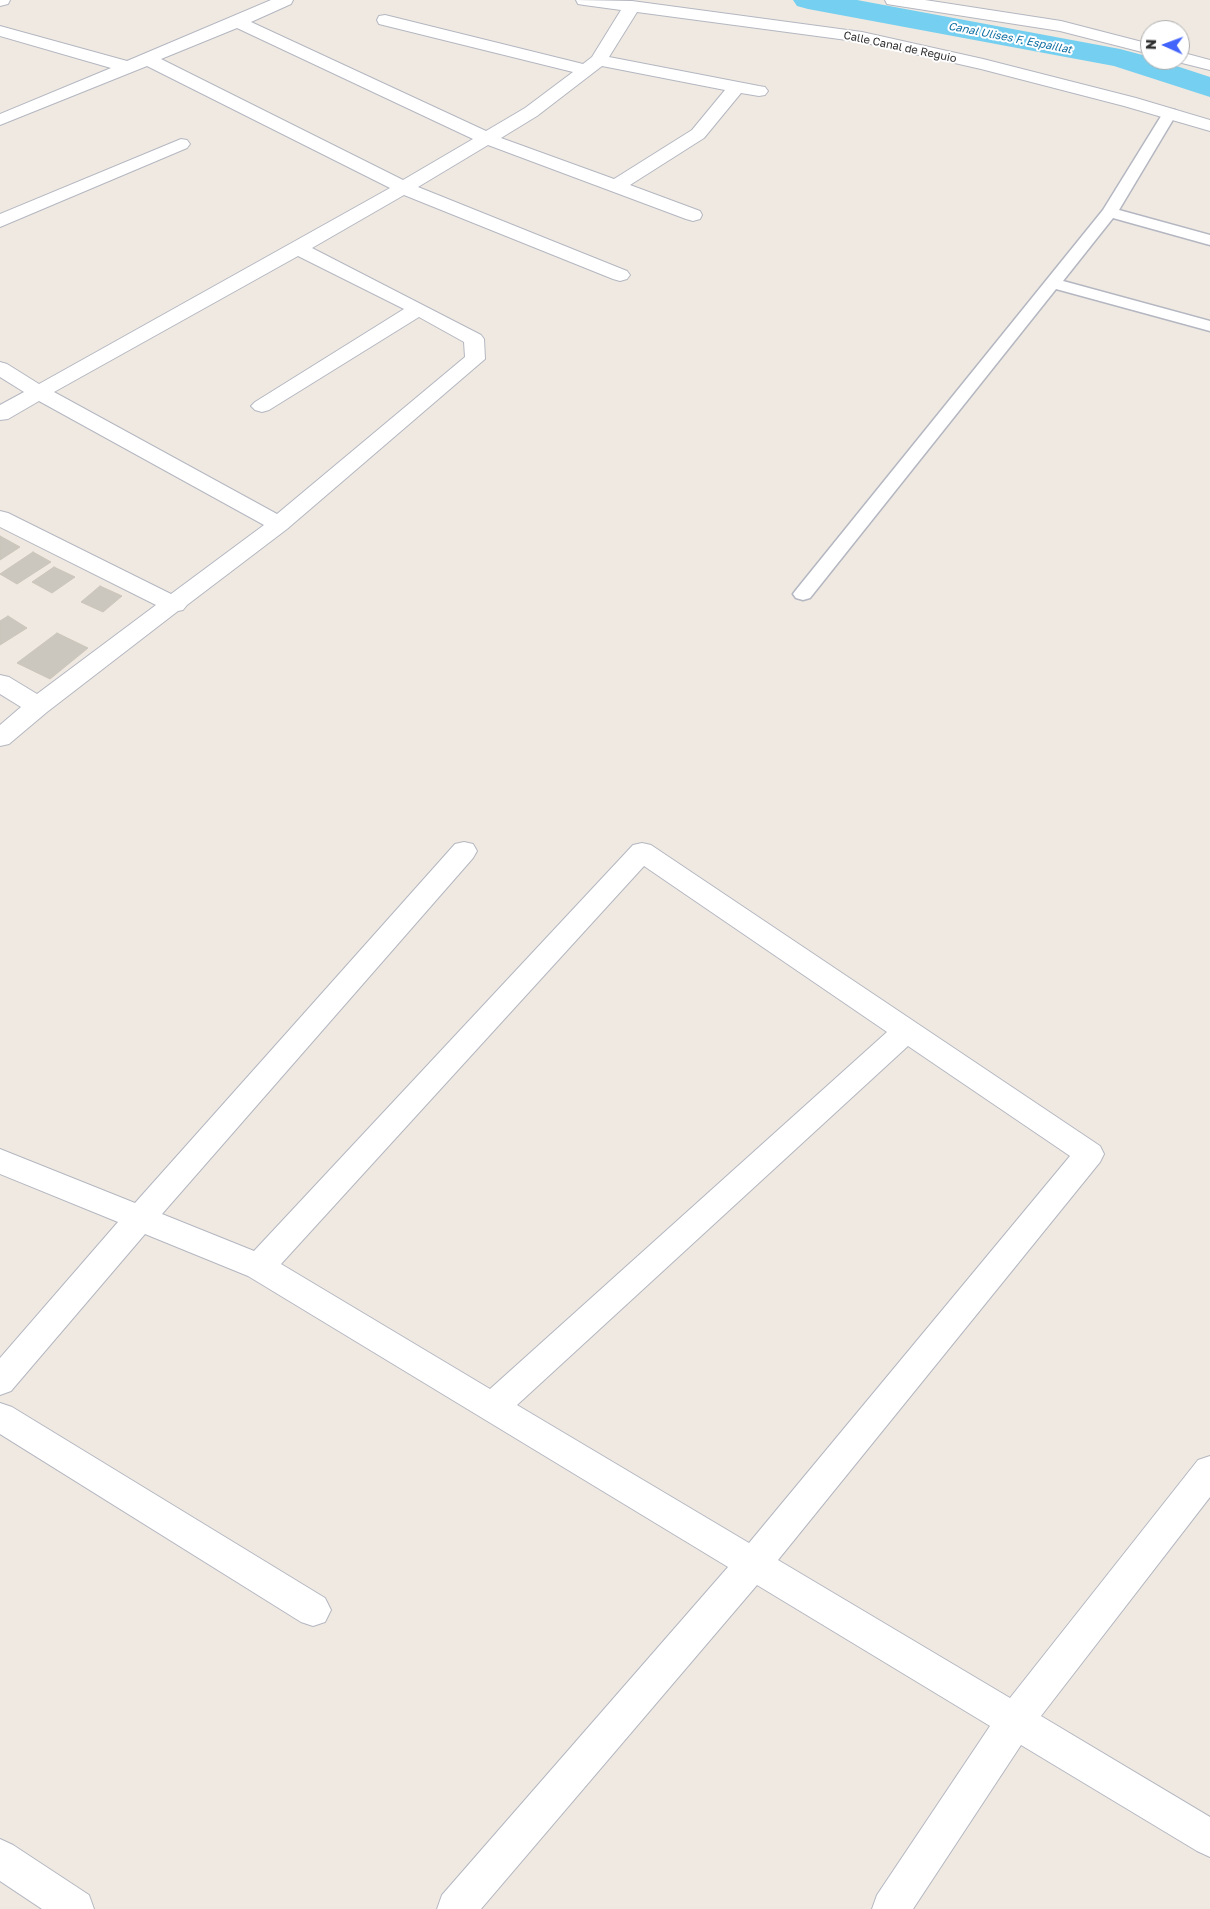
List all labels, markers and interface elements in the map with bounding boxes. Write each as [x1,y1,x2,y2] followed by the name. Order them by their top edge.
[947,20,1073,56] water label: Canal Ulises F. Espaillat
[1140,20,1190,70] north arrow
[842,29,958,65] street label: Calle Canal de Reguio
[1142,39,1159,50] text: N

